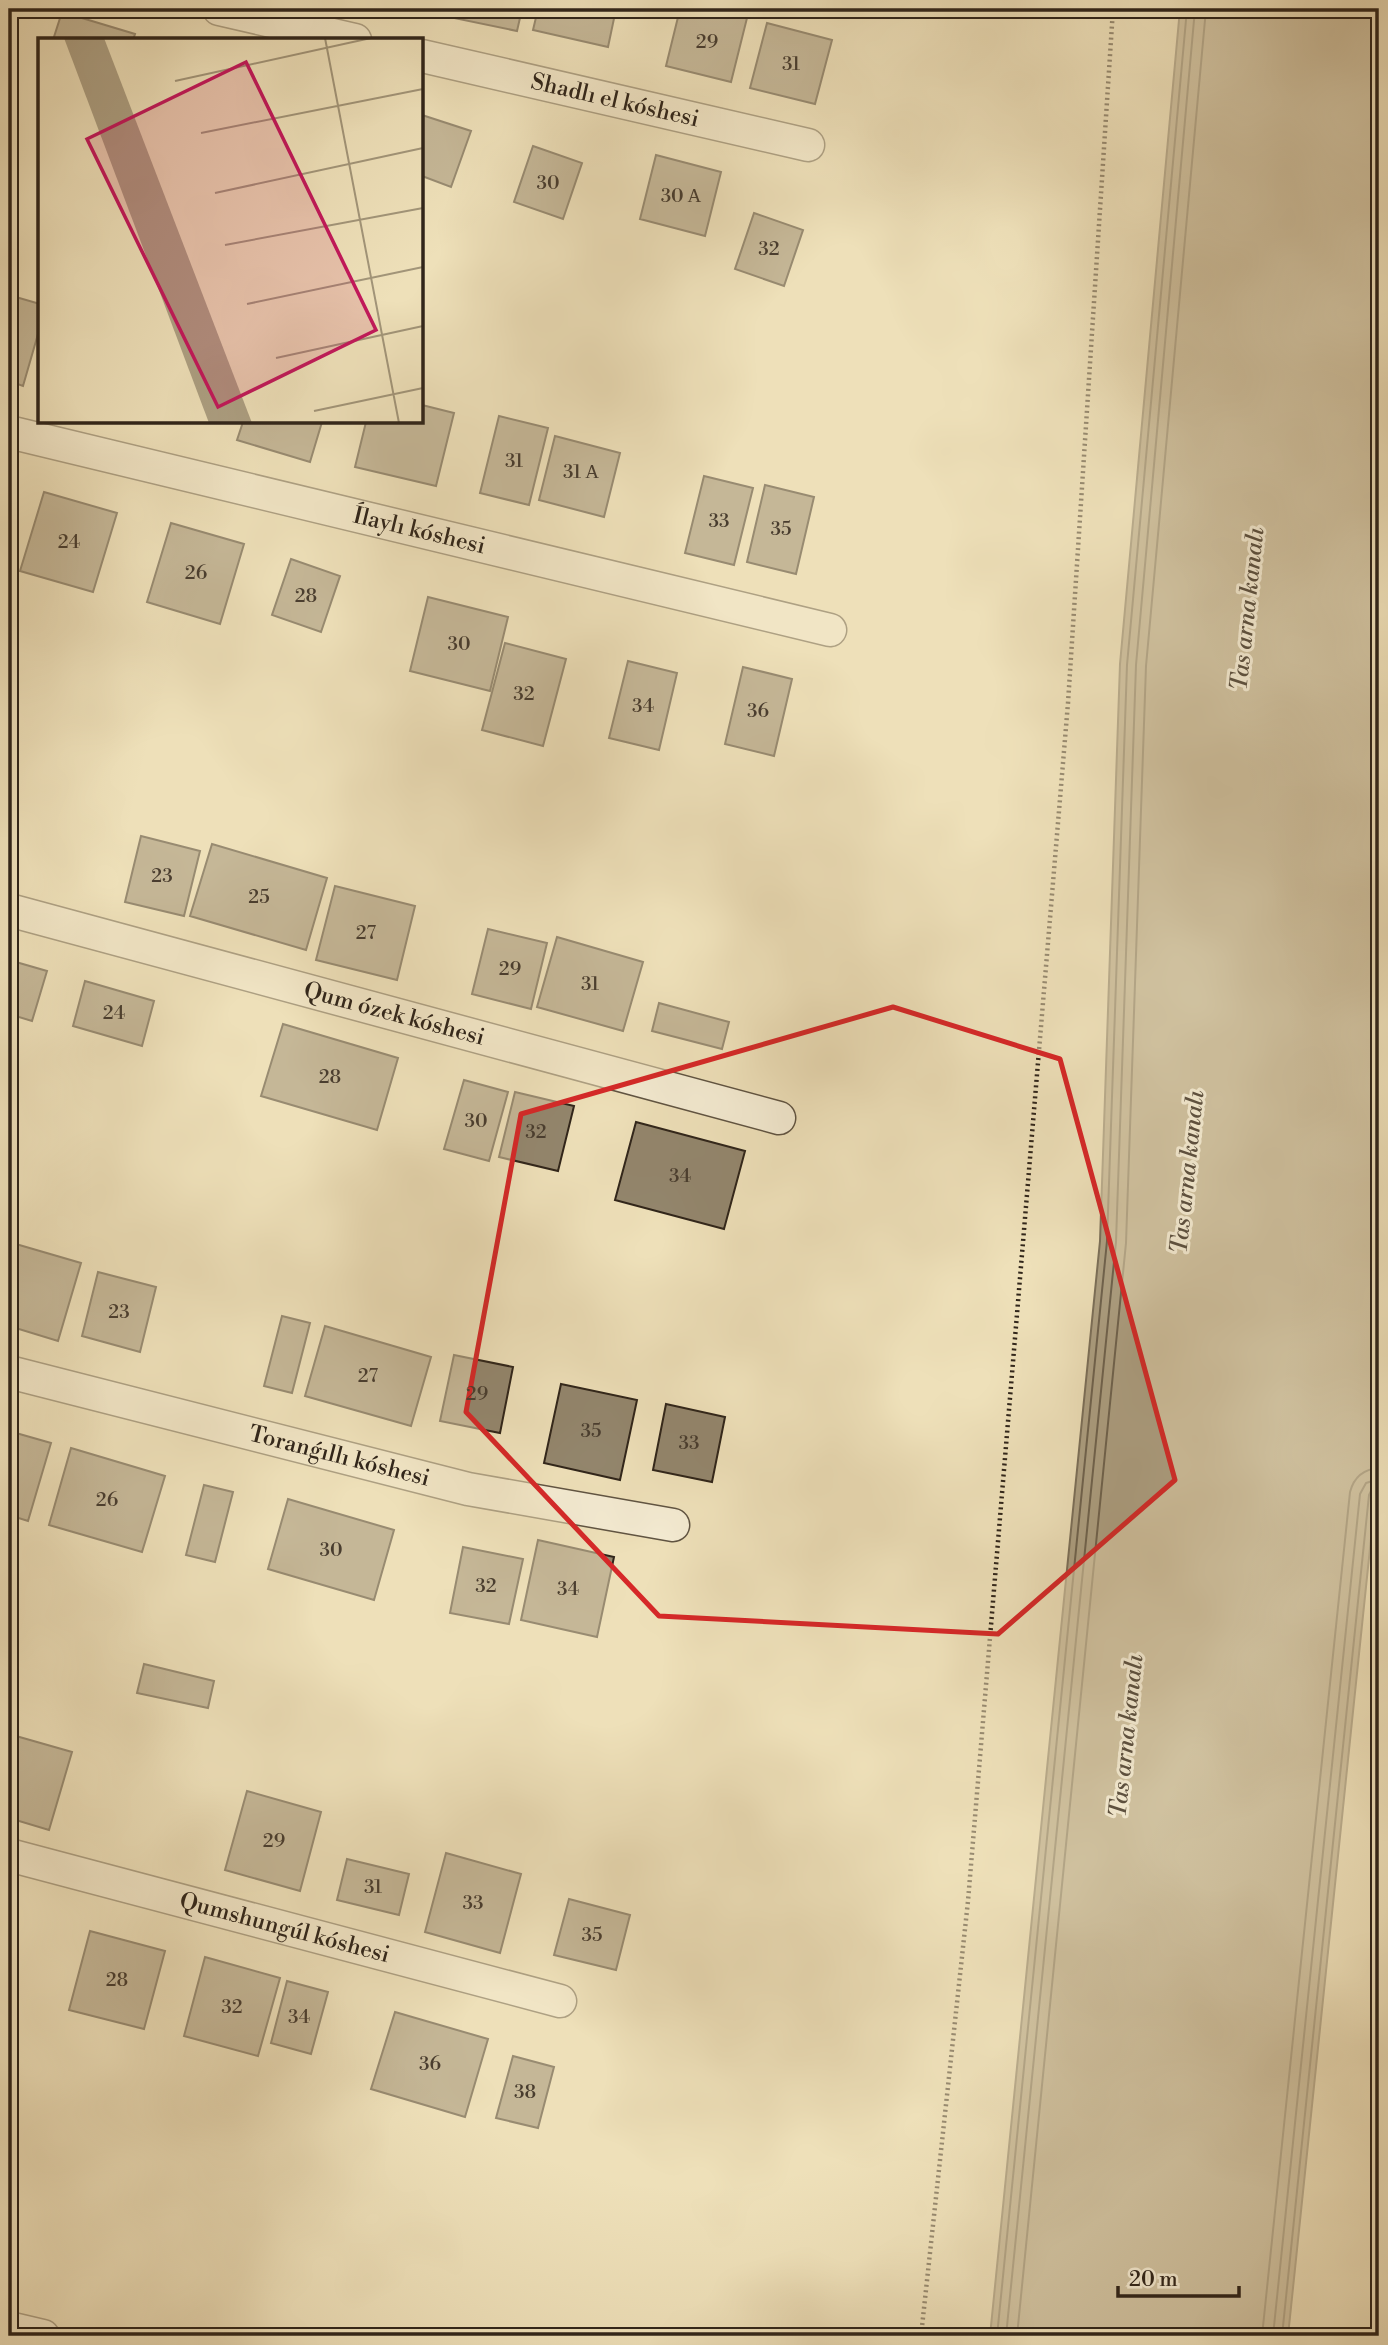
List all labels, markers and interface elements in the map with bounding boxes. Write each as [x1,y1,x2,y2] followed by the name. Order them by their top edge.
[696,30,718,54] house number: 29
[38,38,424,424] inset map
[782,52,800,76] house number: 31
[528,68,702,133] street label: Shadlı el kóshesi
[536,171,560,195] house number: 30
[661,184,702,208] house number: 30 А
[758,237,780,261] house number: 32
[505,449,523,473] house number: 31
[563,460,599,484] house number: 31 А
[350,500,488,560] street label: Ílaylı kóshesi
[709,509,729,533] house number: 33
[771,517,791,541] house number: 35
[1224,525,1272,692] water label: Tas arna kanalı
[58,530,80,554] house number: 24
[185,561,207,585] house number: 26
[295,584,317,608] house number: 28
[447,632,471,656] house number: 30
[513,682,535,706] house number: 32
[632,694,654,718] house number: 34
[747,699,769,723] house number: 36
[151,864,173,888] house number: 23
[248,885,270,909] house number: 25
[356,921,377,945] house number: 27
[499,957,521,981] house number: 29
[581,972,599,996] house number: 31
[301,976,488,1052] street label: Qum ózek kóshesi
[103,1001,125,1025] house number: 24
[319,1065,341,1089] house number: 28
[1164,1088,1212,1255] water label: Tas arna kanalı
[464,1109,488,1133] house number: 30
[525,1120,547,1144] house number: 32
[669,1164,691,1188] house number: 34
[108,1300,130,1324] house number: 23
[358,1364,379,1388] house number: 27
[466,1382,488,1406] house number: 29
[581,1419,601,1443] house number: 35
[246,1420,433,1493] street label: Toranǵıllı kóshesi
[679,1431,699,1455] house number: 33
[96,1488,118,1512] house number: 26
[319,1538,343,1562] house number: 30
[475,1574,497,1598] house number: 32
[557,1577,579,1601] house number: 34
[1103,1652,1151,1819] water label: Tas arna kanalı
[263,1829,285,1853] house number: 29
[364,1875,382,1899] house number: 31
[176,1887,393,1969] street label: Qumshungúl kóshesi
[463,1891,483,1915] house number: 33
[582,1923,602,1947] house number: 35
[106,1968,128,1992] house number: 28
[221,1995,243,2019] house number: 32
[288,2005,310,2029] house number: 34
[419,2052,441,2076] house number: 36
[514,2080,536,2104] house number: 38
[1118,2254,1239,2298] scale bar
[1129,2267,1178,2293] text: 20 m

